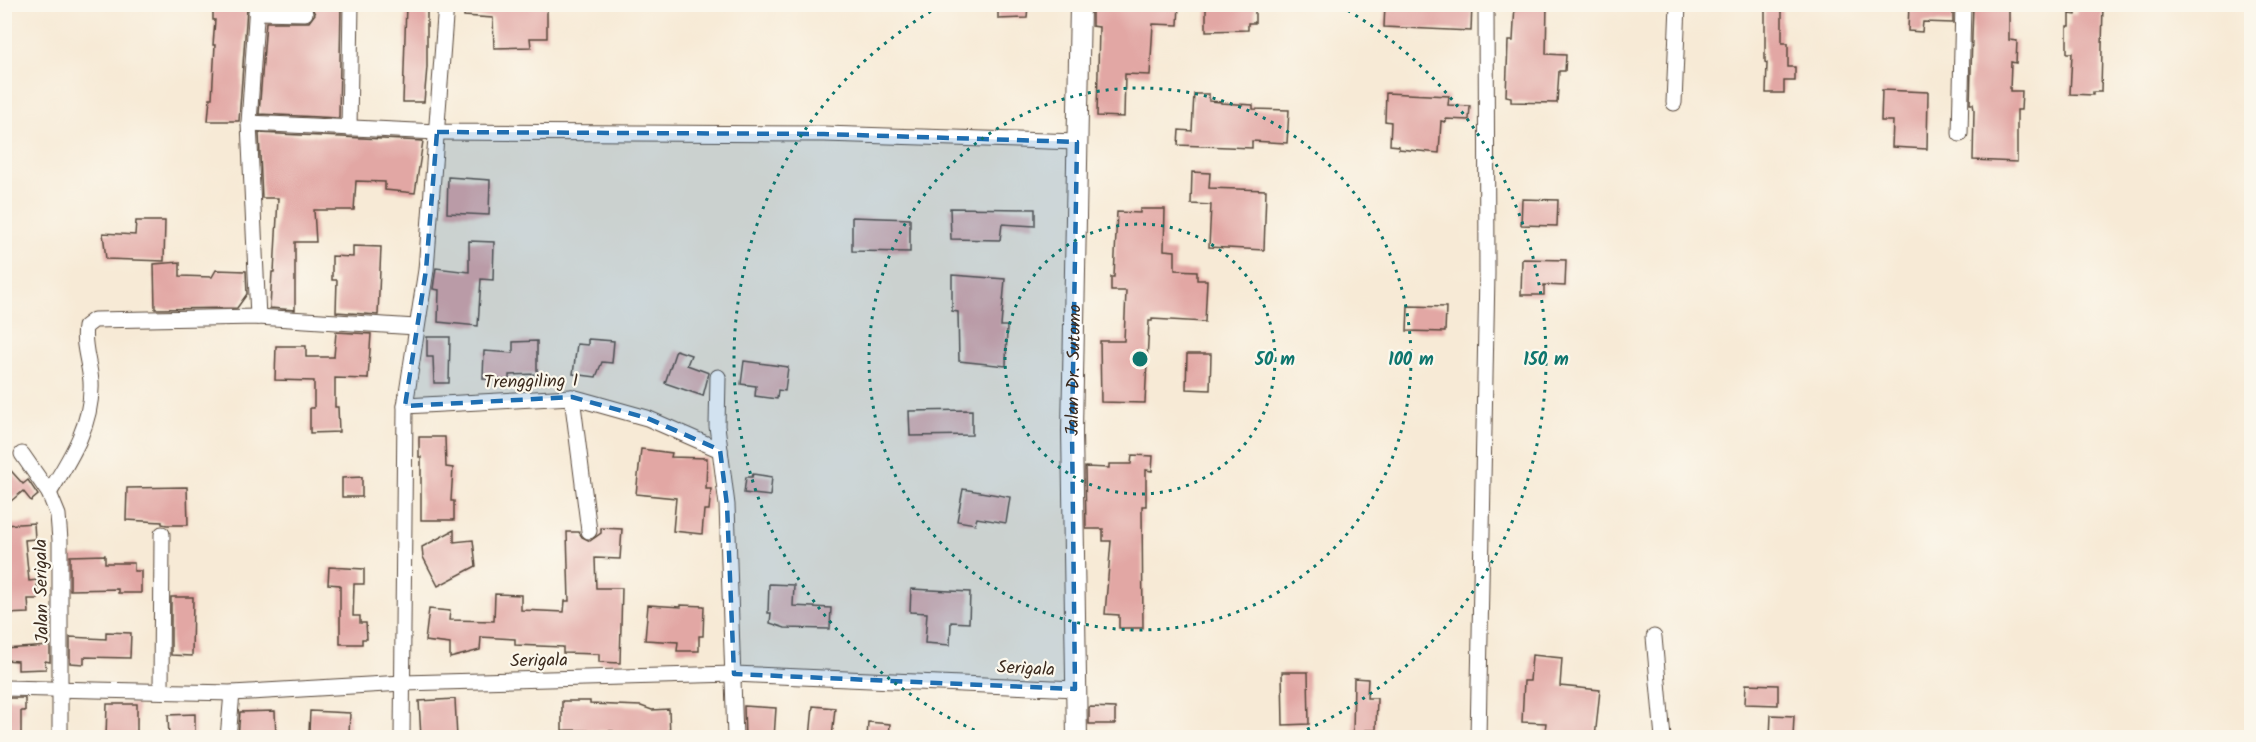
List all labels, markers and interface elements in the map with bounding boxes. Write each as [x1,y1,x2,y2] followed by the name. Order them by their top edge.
[1059,304,1090,436] street label: Jalan Dr. Sutomo
[1254,346,1295,375] text: 50 m
[1388,346,1434,375] text: 100 m
[1523,346,1569,375] text: 150 m
[1130,349,1150,369] centre of rings
[484,367,578,398] street label: Trenggiling I
[27,539,58,643] street label: Jalan Serigala
[510,646,568,677] street label: Serigala
[996,654,1056,685] street label: Serigala

